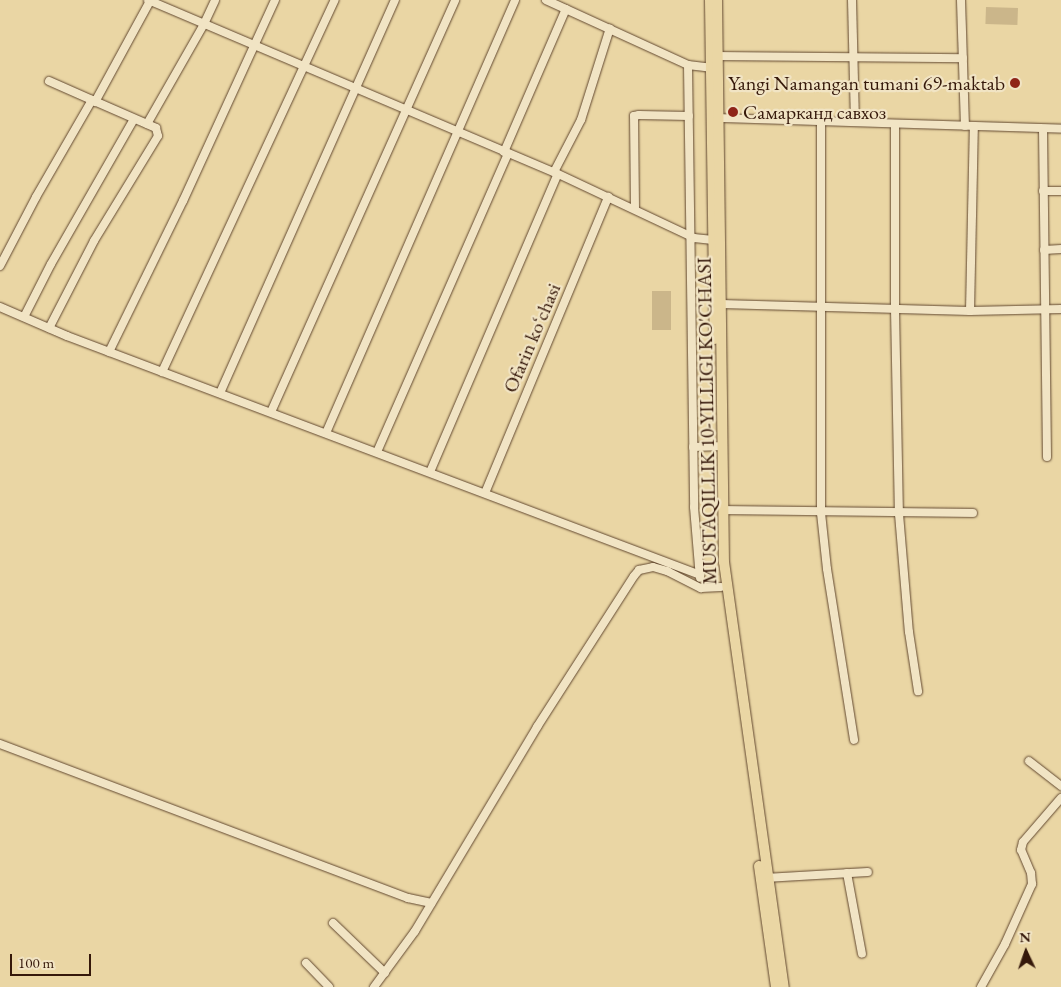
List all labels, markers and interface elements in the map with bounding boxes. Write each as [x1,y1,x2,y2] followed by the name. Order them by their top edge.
[728,71,1005,95] place label: Yangi Namangan tumani 69-maktab
[1009,77,1021,89] marker: Yangi Namangan tumani 69-maktab
[743,100,886,124] place label: Самарканд савхоз
[727,106,739,118] marker: Самарканд савхоз
[692,257,722,585] street label: MUSTAQILLIK 10-YILLIGI KO'CHASI
[498,280,566,396] street label: Ofarin koʻchasi
[1001,927,1051,977] north arrow
[1019,928,1031,946] text: N
[12,944,94,976] scale bar
[18,953,54,972] text: 100 m

